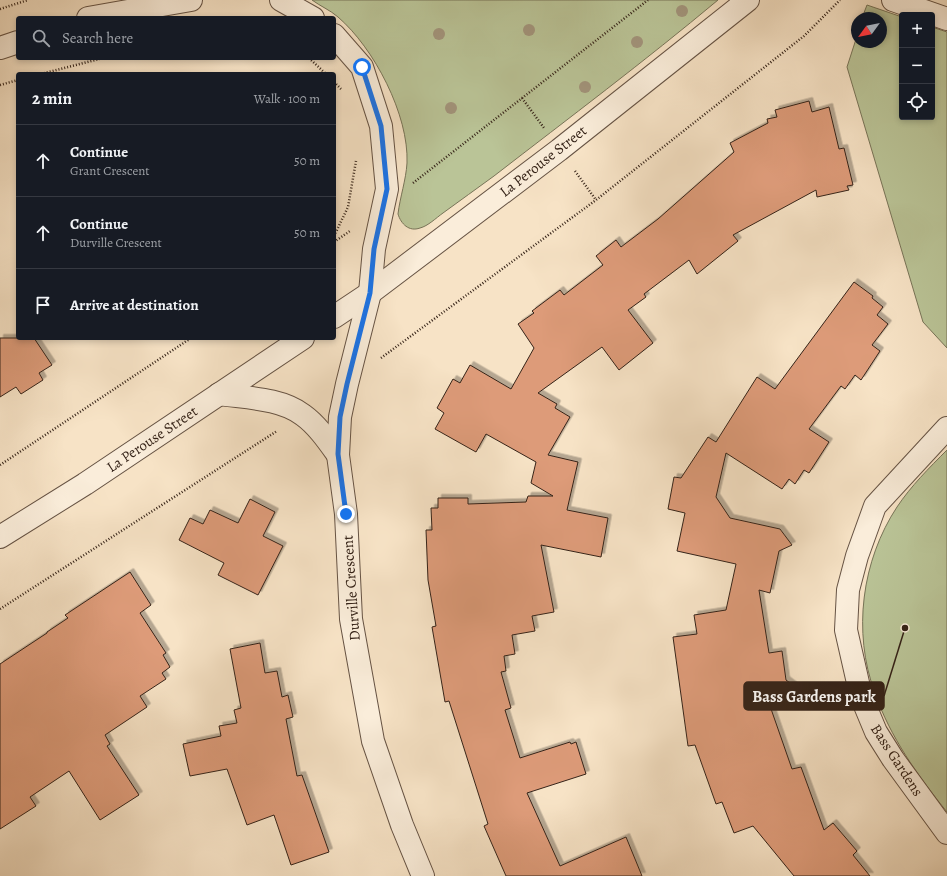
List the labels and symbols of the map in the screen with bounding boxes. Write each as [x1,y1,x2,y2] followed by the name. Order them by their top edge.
[851,12,887,48] north arrow
[353,58,371,76] route start
[495,121,591,201] street label: La Perouse Street
[103,401,201,477] street label: La Perouse Street
[337,505,355,523] route end
[337,534,365,642] street label: Durville Crescent
[744,682,884,710] callout: Bass Gardens park
[752,686,876,708] text: Bass Gardens park
[866,720,928,800] street label: Bass Gardens

